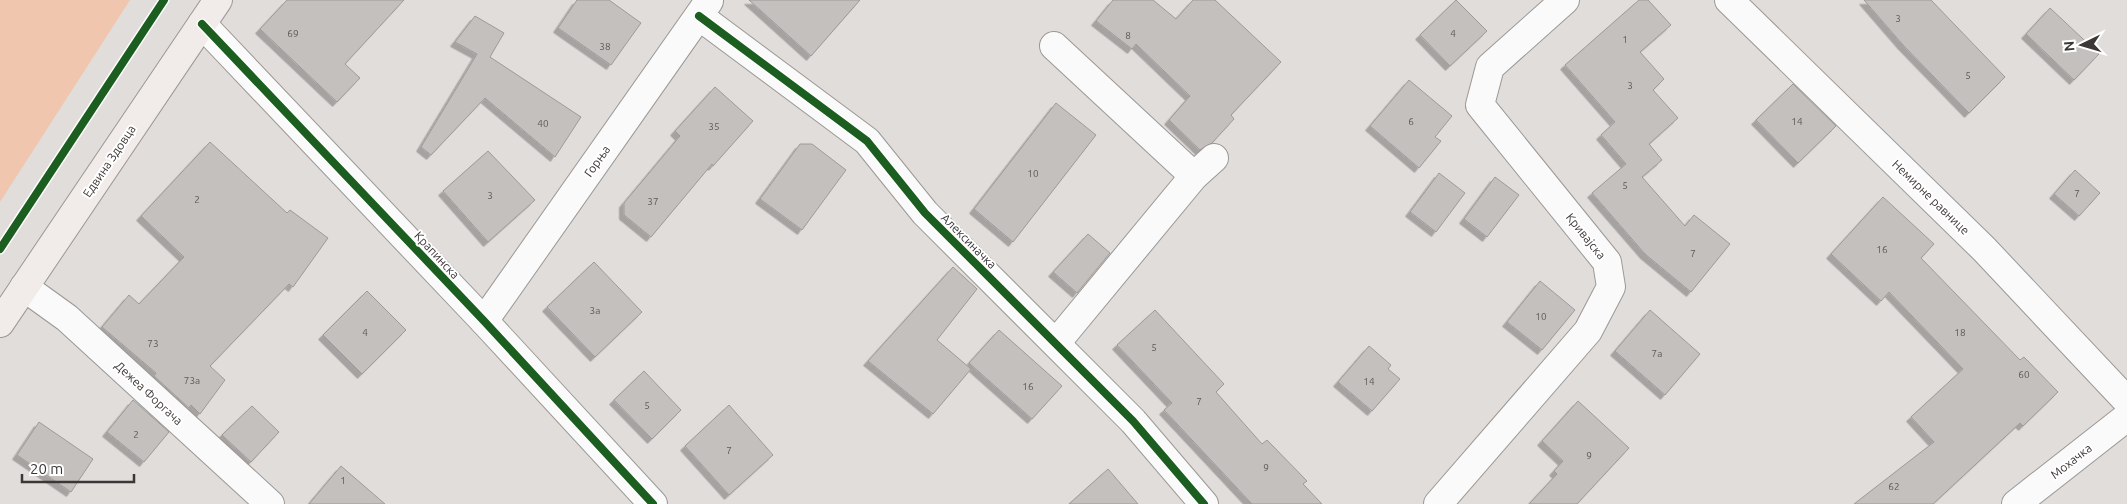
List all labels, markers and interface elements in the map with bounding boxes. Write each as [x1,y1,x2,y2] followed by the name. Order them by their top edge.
[1895,13,1901,24] house number: 3
[2057,20,2107,70] north arrow
[287,28,299,39] house number: 69
[1450,28,1456,39] house number: 4
[1125,30,1131,41] house number: 8
[1622,34,1628,45] house number: 1
[2061,40,2077,52] text: N
[599,41,611,52] house number: 38
[1965,70,1971,81] house number: 5
[1627,80,1633,91] house number: 3
[1408,116,1414,127] house number: 6
[1791,116,1803,127] house number: 14
[537,118,549,129] house number: 40
[708,121,720,132] house number: 35
[80,123,138,199] street label: Едвина Здовца
[582,143,612,179] street label: Горња
[1890,157,1972,237] street label: Немирне равнице
[1027,168,1039,179] house number: 10
[1622,180,1628,191] house number: 5
[2074,188,2080,199] house number: 7
[487,190,493,201] house number: 3
[194,194,200,205] house number: 2
[647,196,659,207] house number: 37
[939,211,999,271] street label: Алексиначка
[1564,211,1608,261] street label: Кривајска
[412,229,462,281] street label: Крапинска
[1876,244,1888,255] house number: 16
[1690,248,1696,259] house number: 7
[590,305,600,316] house number: 3a
[1535,311,1547,322] house number: 10
[362,327,368,338] house number: 4
[1954,327,1966,338] house number: 18
[147,338,159,349] house number: 73
[1151,342,1157,353] house number: 5
[1652,348,1662,359] house number: 7a
[113,359,185,427] street label: Дежеа Форгача
[2018,369,2030,380] house number: 60
[184,375,200,386] house number: 73a
[1363,376,1375,387] house number: 14
[1022,381,1034,392] house number: 16
[1196,396,1202,407] house number: 7
[644,400,650,411] house number: 5
[133,429,139,440] house number: 2
[2048,441,2094,481] street label: Мохачка
[726,445,732,456] house number: 7
[1586,450,1592,461] house number: 9
[22,452,135,484] scale bar
[30,460,63,477] text: 20 m
[1263,462,1269,473] house number: 9
[340,475,346,486] house number: 1
[1888,481,1900,492] house number: 62

